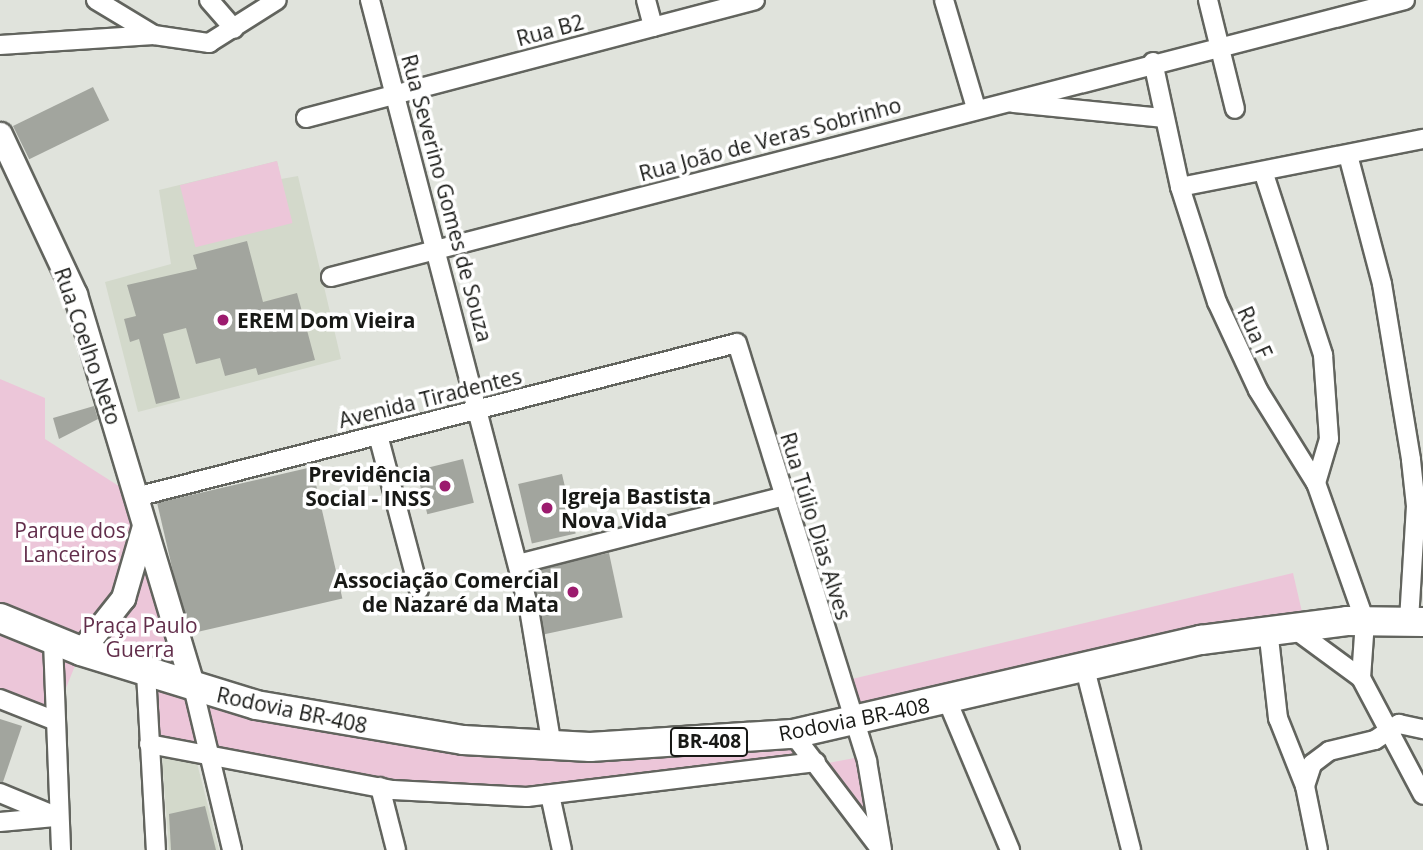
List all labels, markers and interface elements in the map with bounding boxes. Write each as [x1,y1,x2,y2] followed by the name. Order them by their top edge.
[514,9,586,51] street label: Rua B2
[396,51,498,345] street label: Rua Severino Gomes de Souza
[636,92,904,186] street label: Rua João de Veras Sobrinho
[49,264,127,428] street label: Rua Coelho Neto
[1233,302,1277,362] street label: Rua F
[237,307,415,333] place label: EREM Dom Vieira
[215,312,231,328] marker: EREM Dom Vieira
[336,363,524,433] street label: Avenida Tiradentes
[775,429,857,623] street label: Rua Túlio Dias Alves
[305,461,431,511] place label: Previdência Social - INSS
[437,478,453,494] marker: Previdência Social - INSS
[561,483,711,533] place label: Igreja Bastista Nova Vida
[539,500,555,516] marker: Igreja Bastista Nova Vida
[14,517,126,567] park label: Parque dos Lanceiros
[334,567,559,617] place label: Associação Comercial de Nazaré da Mata
[565,584,581,600] marker: Associação Comercial de Nazaré da Mata
[82,612,198,662] park label: Praça Paulo Guerra
[214,682,370,738] street label: Rodovia BR-408
[776,692,932,746] street label: Rodovia BR-408
[669,726,749,758] road number: BR-408

